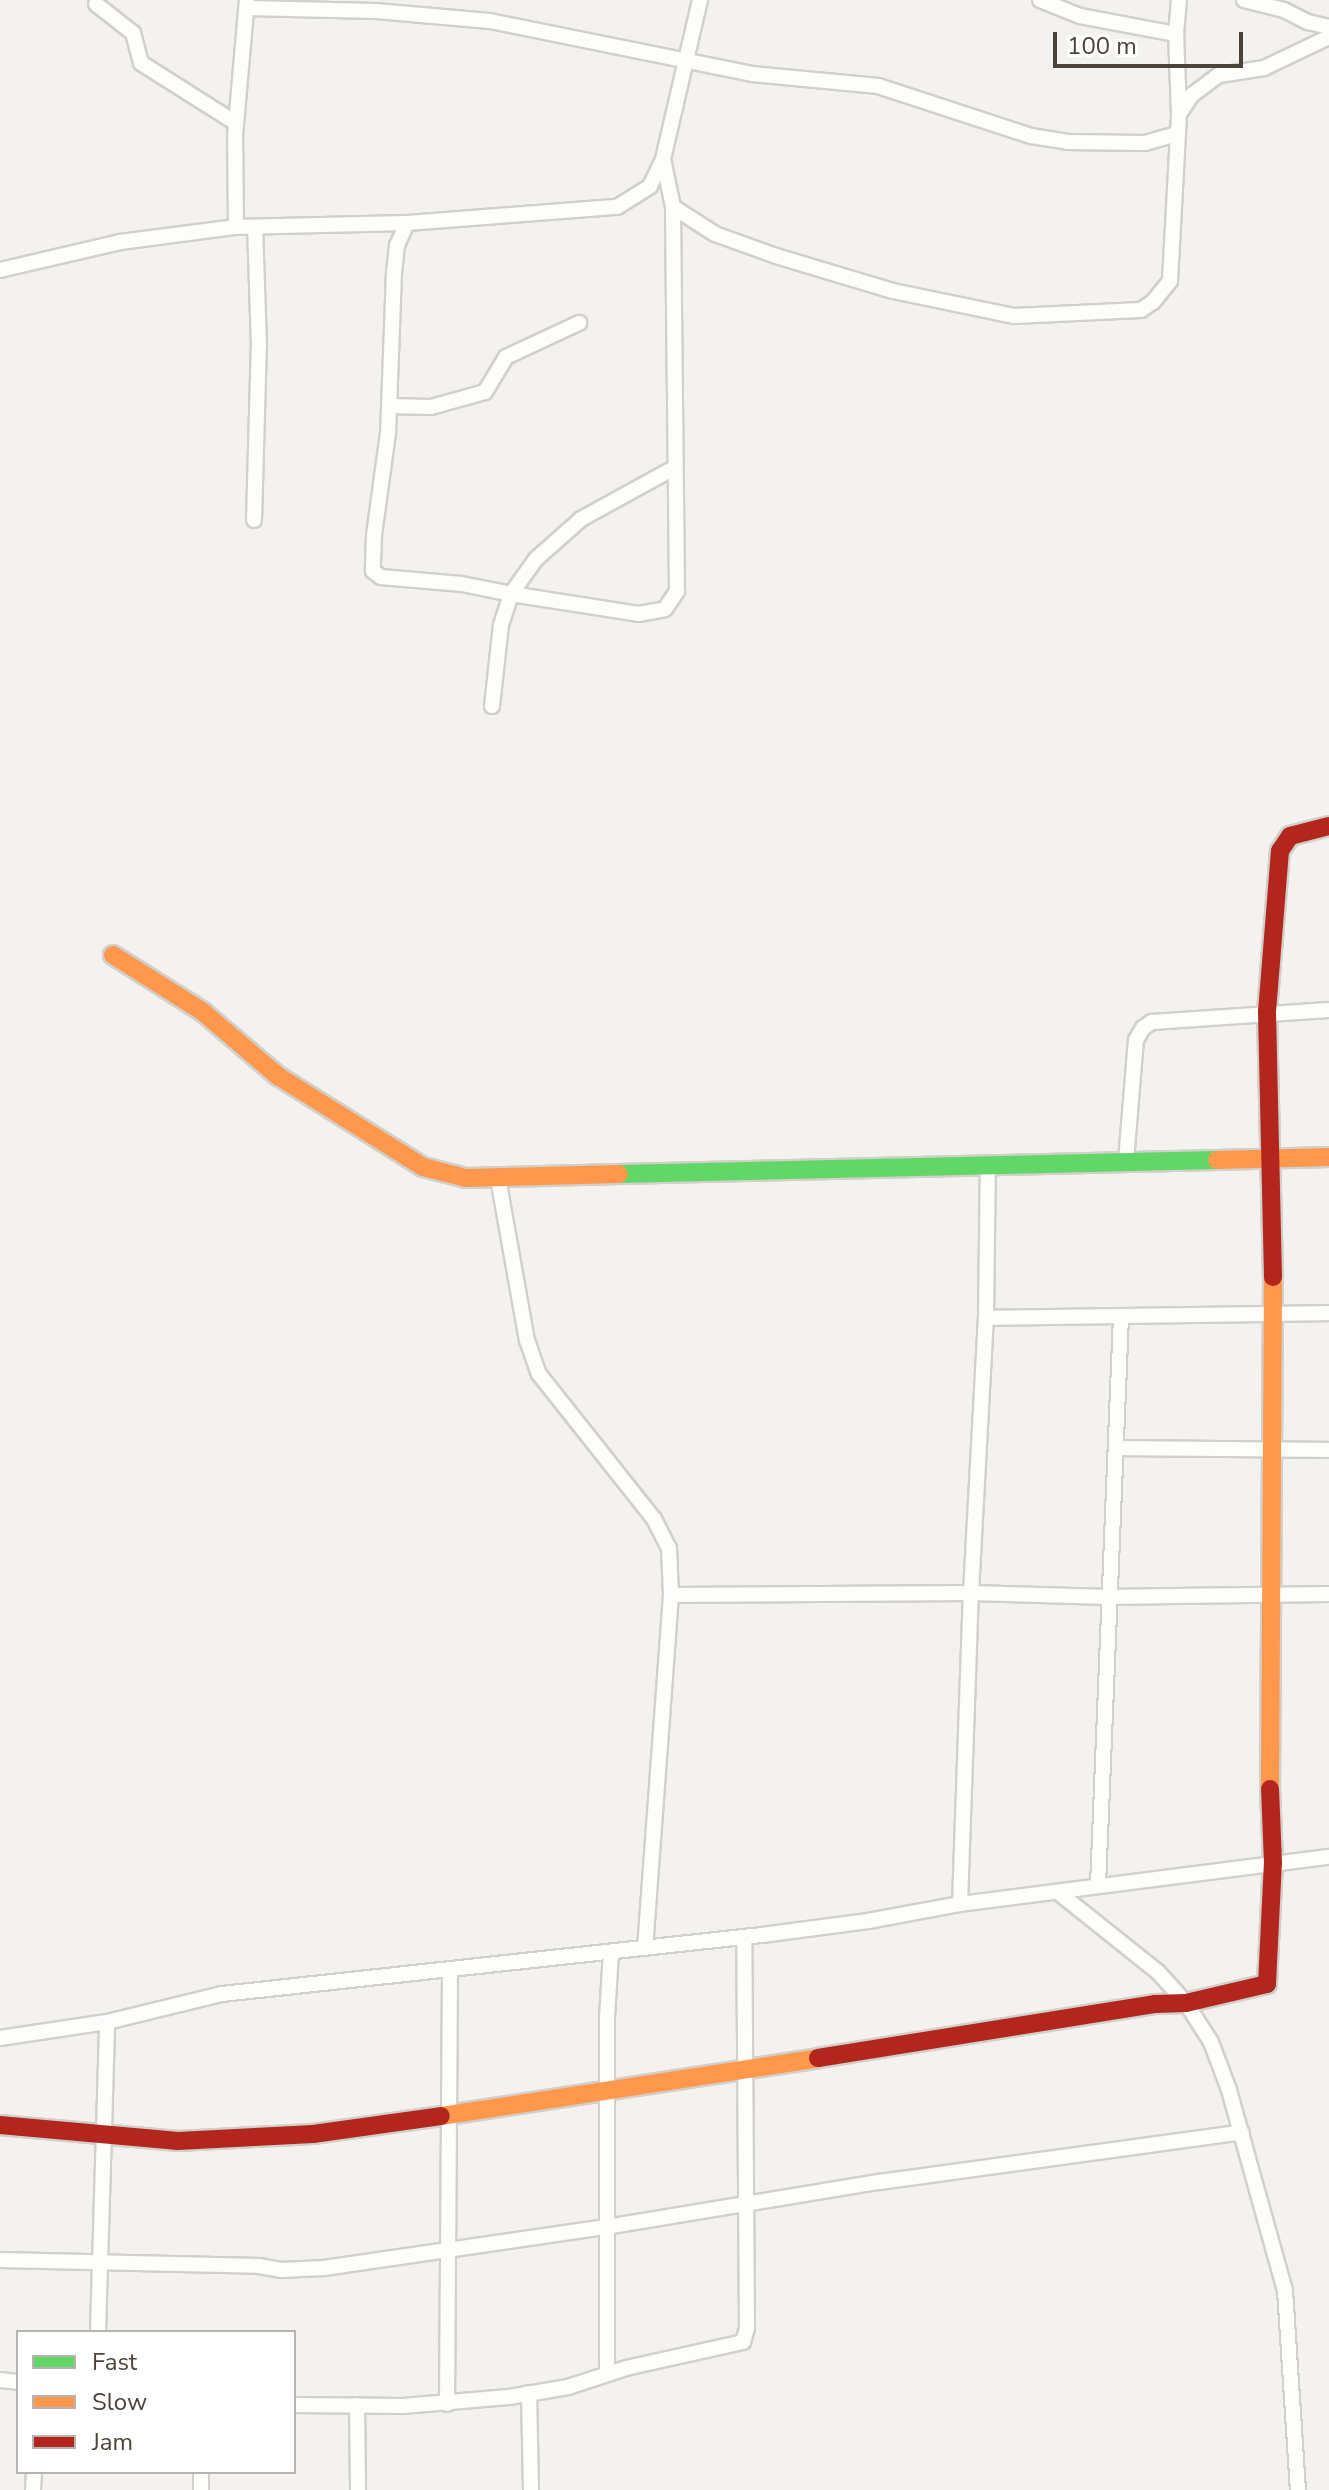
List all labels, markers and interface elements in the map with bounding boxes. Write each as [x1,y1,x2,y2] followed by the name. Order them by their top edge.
[1057,16,1247,66] scale bar
[1067,30,1137,62] text: 100 m
[16,2330,296,2474] legend
[92,2346,137,2378] text: Fast
[92,2386,147,2418] text: Slow
[92,2426,133,2458] text: Jam

